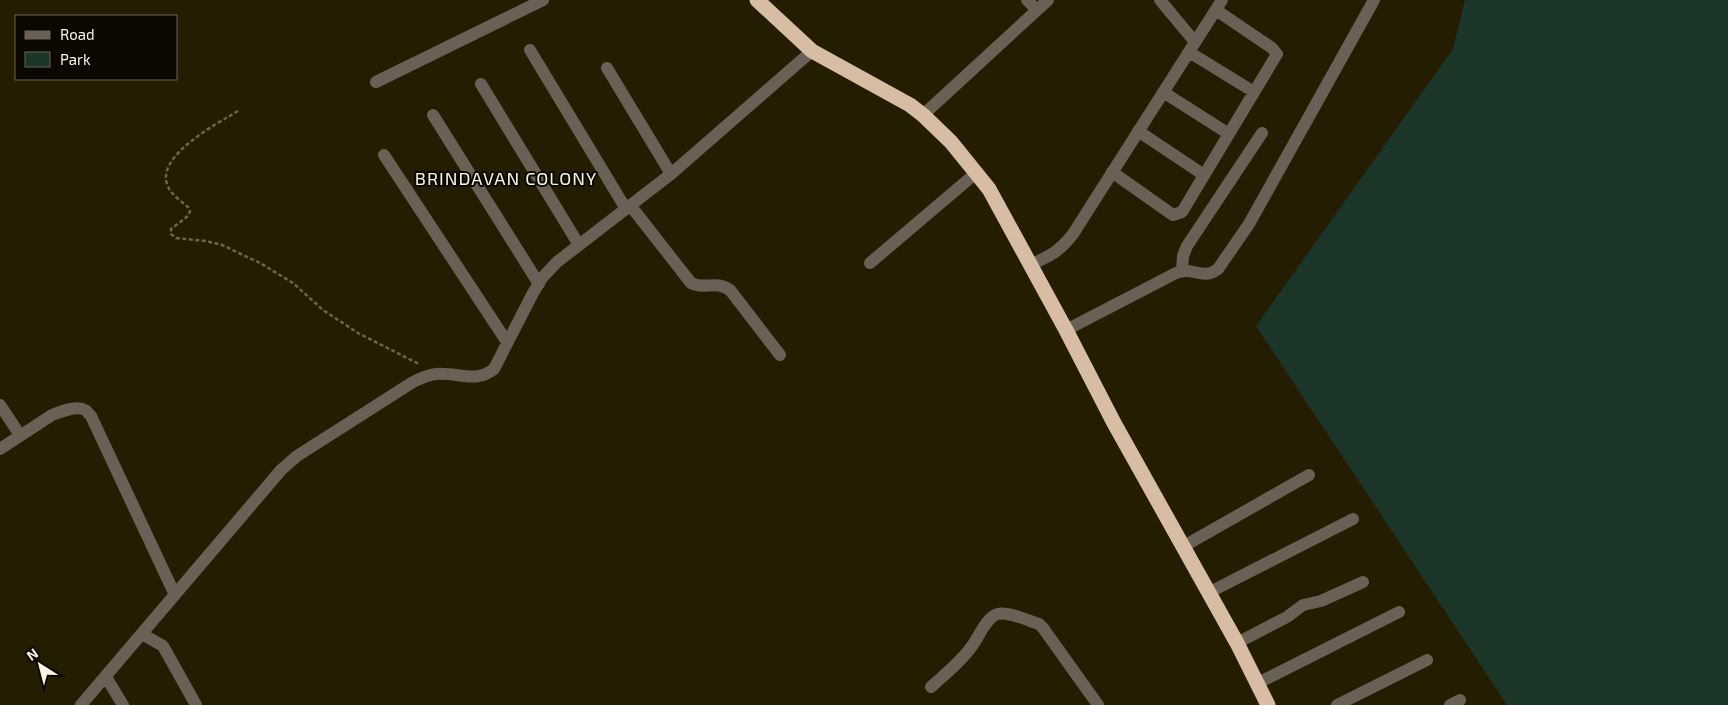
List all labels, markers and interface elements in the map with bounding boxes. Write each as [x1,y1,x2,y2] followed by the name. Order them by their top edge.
[15,15,178,80] legend
[60,25,95,43] text: Road
[60,50,91,68] text: Park
[415,167,597,189] district label: BRINDAVAN COLONY
[15,640,65,690] north arrow
[23,644,41,664] text: N

